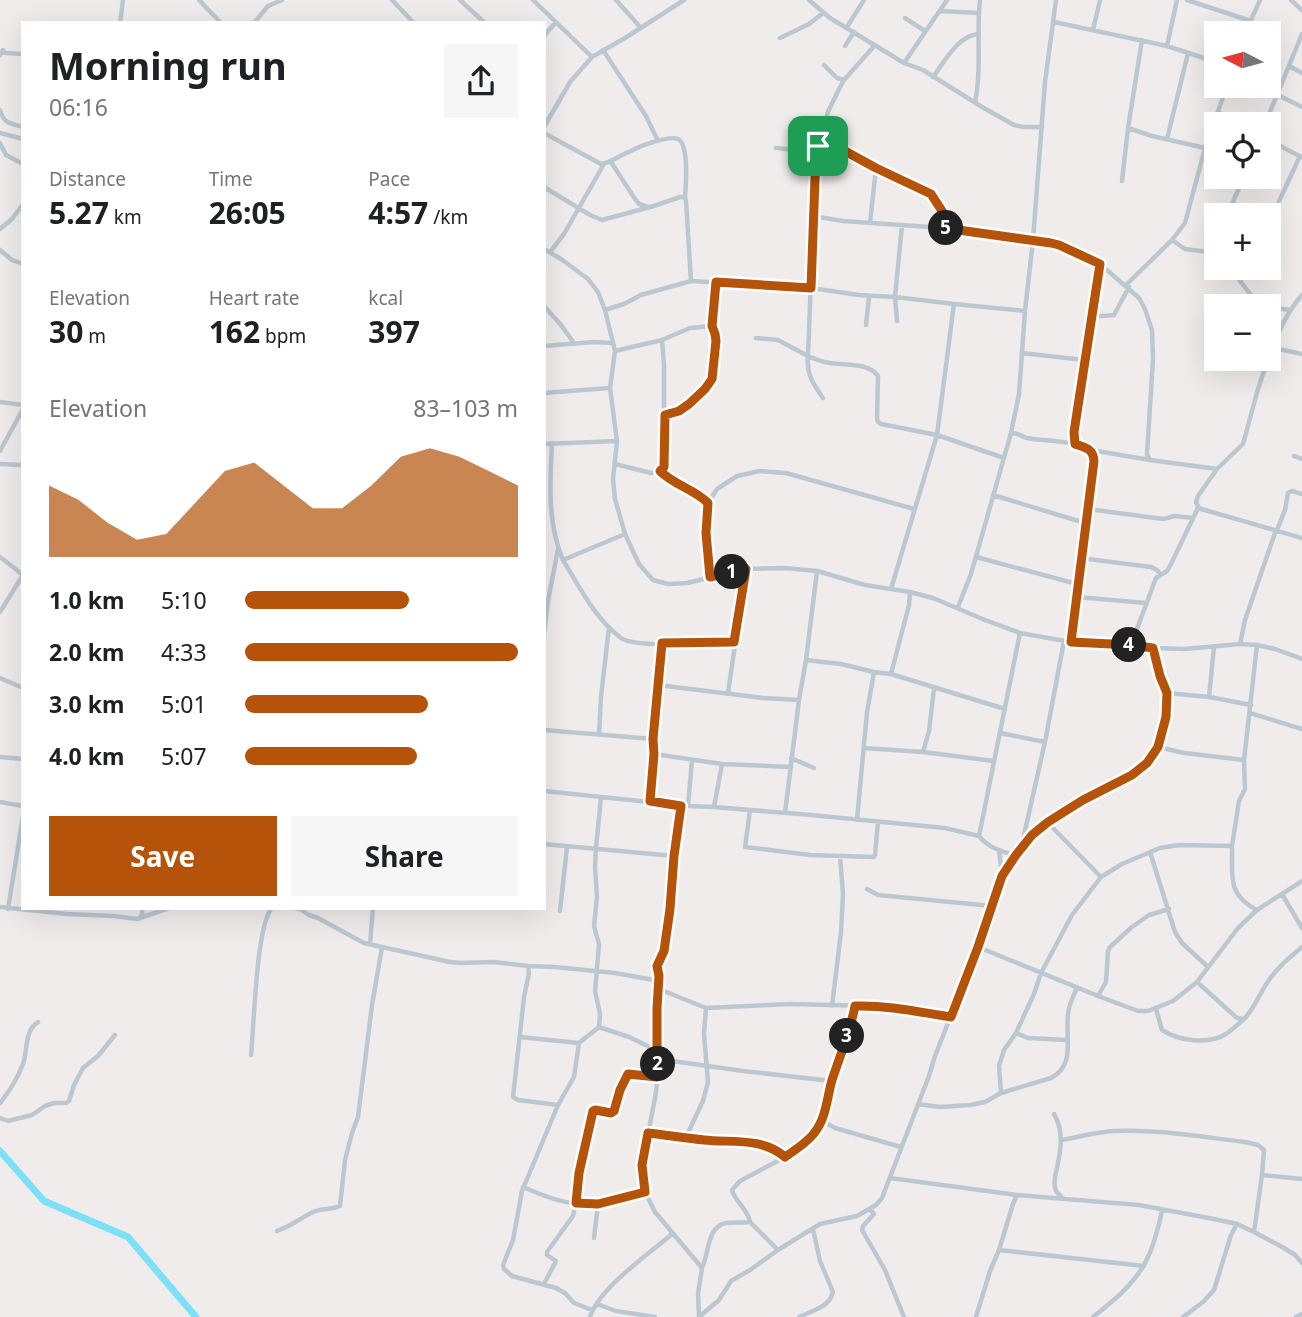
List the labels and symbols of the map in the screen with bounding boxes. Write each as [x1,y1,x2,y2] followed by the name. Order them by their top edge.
[1204,21,1281,98] north arrow
[788,116,848,176] pin
[928,210,964,246] pin: 5
[714,554,750,590] pin: 1
[1112,628,1146,662] pin: 4
[830,1018,864,1054] pin: 3
[640,1046,676,1082] pin: 2

